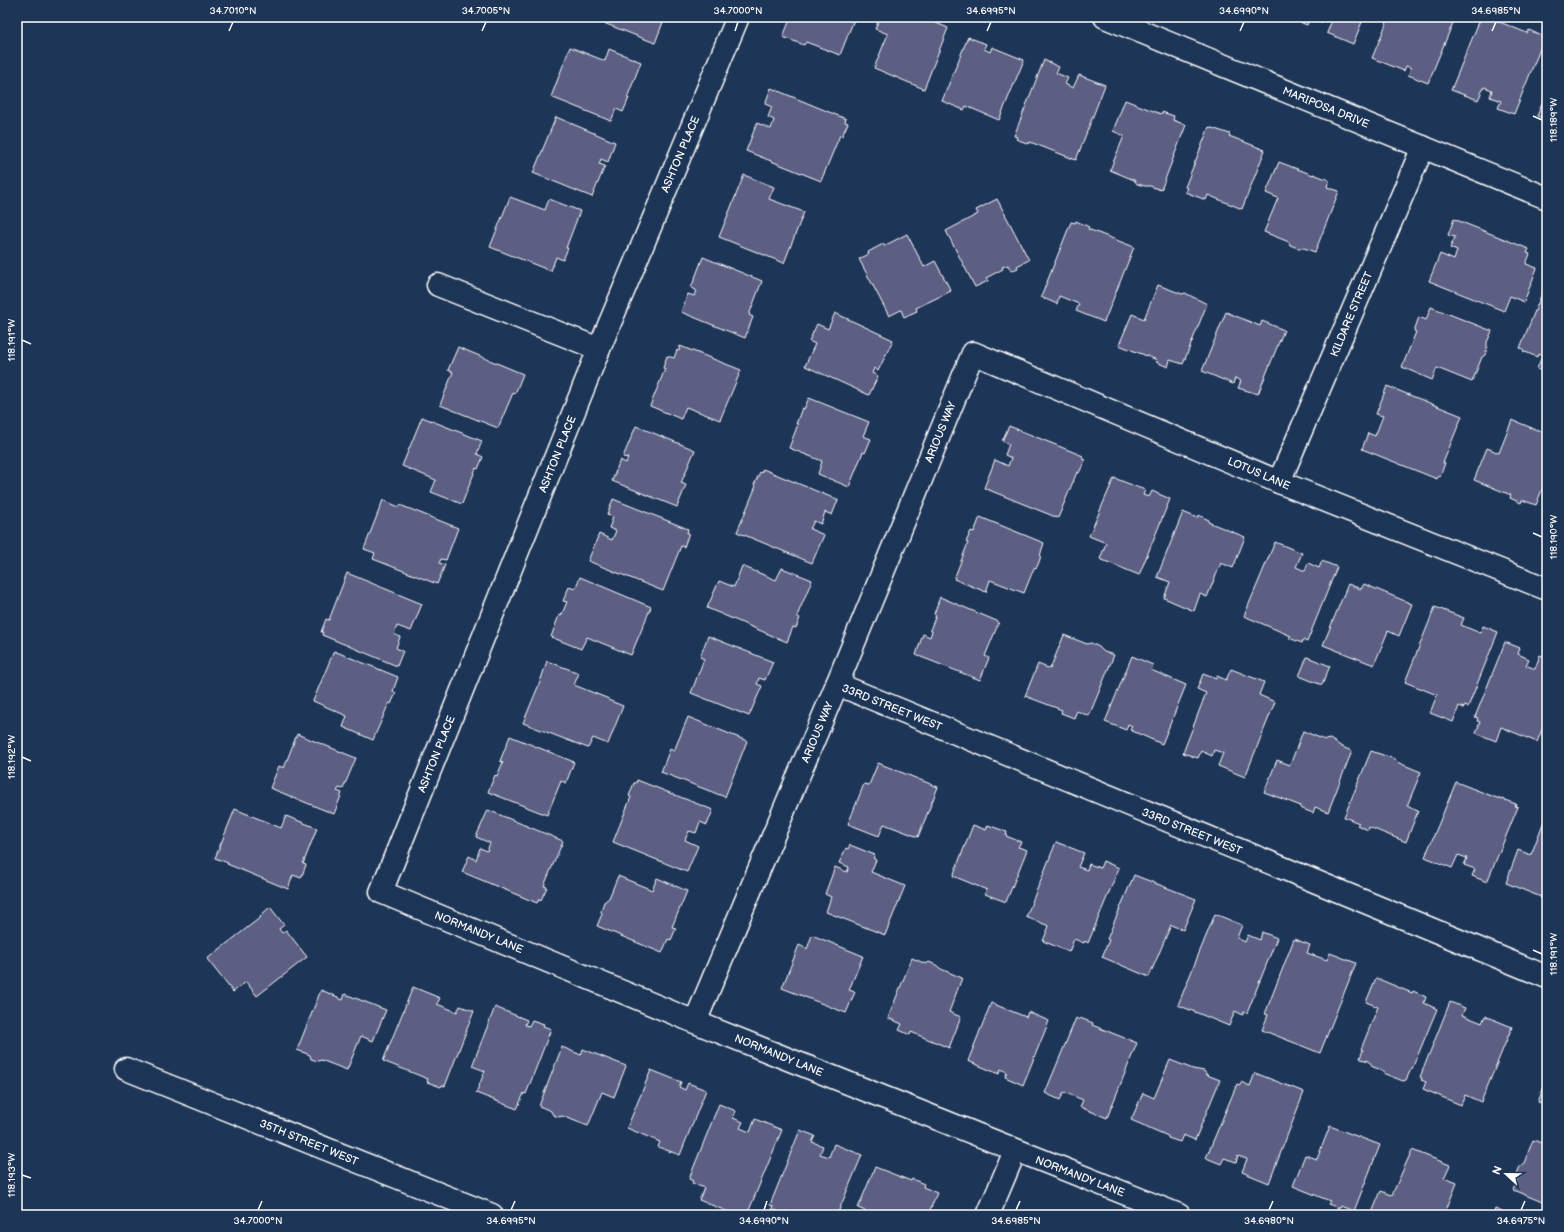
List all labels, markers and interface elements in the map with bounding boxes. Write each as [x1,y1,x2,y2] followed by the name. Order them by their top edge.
[210,5,256,17] text: 34.7010°N
[462,5,510,17] text: 34.7005°N
[714,5,762,17] text: 34.7000°N
[966,5,1016,17] text: 34.6995°N
[1219,5,1269,17] text: 34.6990°N
[1471,5,1521,17] text: 34.6985°N
[1281,84,1371,131] street label: MARIPOSA DRIVE
[1548,98,1560,142] text: 118.189°W
[659,114,702,194] street label: ASHTON PLACE
[1328,269,1375,359] street label: KILDARE STREET
[6,319,18,361] text: 118.191°W
[922,399,959,465] street label: ARIOUS WAY
[536,414,579,494] street label: ASHTON PLACE
[1226,454,1292,492] street label: LOTUS LANE
[1548,515,1560,559] text: 118.190°W
[840,681,944,734] street label: 33RD STREET WEST
[799,699,836,765] street label: ARIOUS WAY
[415,714,458,794] street label: ASHTON PLACE
[6,735,18,779] text: 118.192°W
[1140,805,1244,858] street label: 33RD STREET WEST
[433,909,525,956] street label: NORMANDY LANE
[1548,933,1560,975] text: 118.191°W
[733,1032,825,1079] street label: NORMANDY LANE
[258,1117,360,1168] street label: 35TH STREET WEST
[6,1153,18,1197] text: 118.193°W
[1033,1153,1126,1199] street label: NORMANDY LANE
[1486,1154,1526,1194] north arrow
[1490,1164,1505,1177] text: N
[234,1215,282,1227] text: 34.7000°N
[486,1215,536,1227] text: 34.6995°N
[739,1215,789,1227] text: 34.6990°N
[991,1215,1041,1227] text: 34.6985°N
[1244,1215,1294,1227] text: 34.6980°N
[1497,1215,1545,1227] text: 34.6975°N

